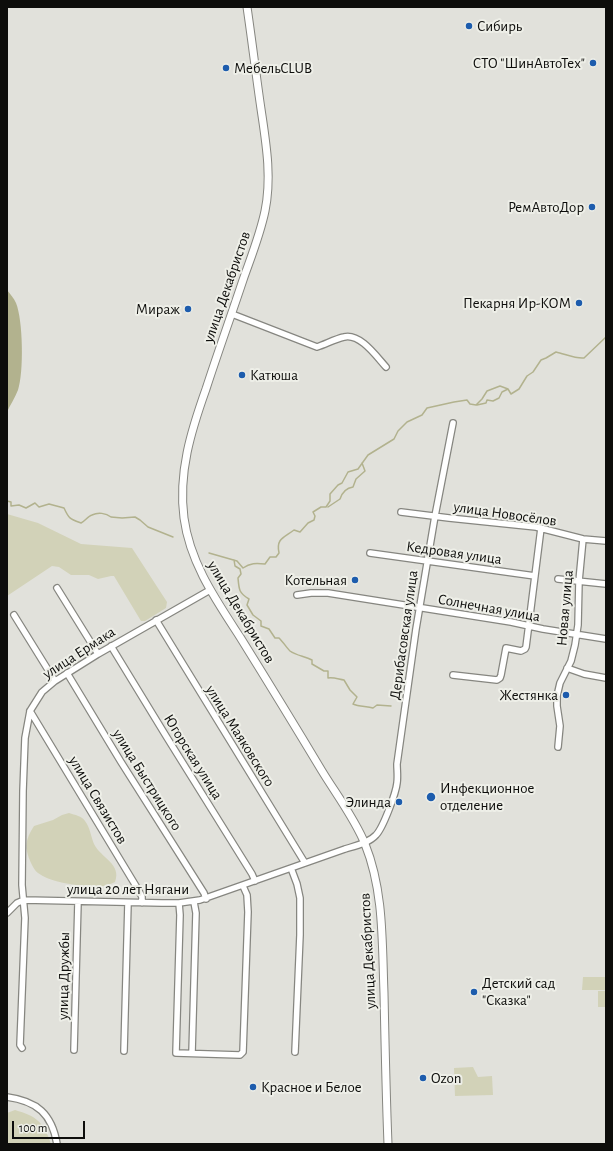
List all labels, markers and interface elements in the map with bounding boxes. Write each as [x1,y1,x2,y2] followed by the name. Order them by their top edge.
[477,17,522,35] place label: Сибирь
[464,21,474,31] marker: Сибирь
[473,54,585,72] place label: СТО "ШинАвтоТех"
[588,58,598,68] marker: СТО "ШинАвтоТех"
[234,59,312,77] place label: МебельCLUB
[221,63,231,73] marker: МебельCLUB
[508,198,584,216] place label: РемАвтоДор
[587,202,597,212] marker: РемАвтоДор
[200,229,254,345] street label: улица Декабристов
[463,294,571,312] place label: Пекарня Ир-КОМ
[574,298,584,308] marker: Пекарня Ир-КОМ
[136,300,180,318] place label: Мираж
[183,304,193,314] marker: Мираж
[250,366,298,384] place label: Катюша
[237,370,247,380] marker: Катюша
[452,498,558,530] street label: улица Новосёлов
[405,537,503,569] street label: Кедровая улица
[203,558,279,666] street label: улица Декабристов
[386,569,422,701] street label: Дерибасовская улица
[553,569,577,647] street label: Новая улица
[285,571,347,589] place label: Котельная
[350,575,360,585] marker: Котельная
[436,590,542,626] street label: Солнечная улица
[39,623,119,683] street label: улица Ермака
[202,682,278,790] street label: улица Маяковского
[500,686,558,704] place label: Жестянка
[561,690,571,700] marker: Жестянка
[160,711,226,803] street label: Югорская улица
[109,726,185,834] street label: улица Быстрицкого
[65,753,131,847] street label: улица Связистов
[440,779,534,814] place label: Инфекционное отделение
[425,791,437,803] marker: Инфекционное отделение
[345,793,391,811] place label: Элинда
[394,797,404,807] marker: Элинда
[67,880,189,898] street label: улица 20 лет Нягани
[356,892,380,1010] street label: улица Декабристов
[54,932,74,1020] street label: улица Дружбы
[482,974,555,1009] place label: Детский сад "Сказка"
[469,987,479,997] marker: Детский сад "Сказка"
[431,1069,461,1087] place label: Ozon
[418,1073,428,1083] marker: Ozon
[261,1078,362,1096] place label: Красное и Белое
[248,1082,258,1092] marker: Красное и Белое
[14,1113,87,1139] scale bar
[19,1122,47,1134] text: 100 m

